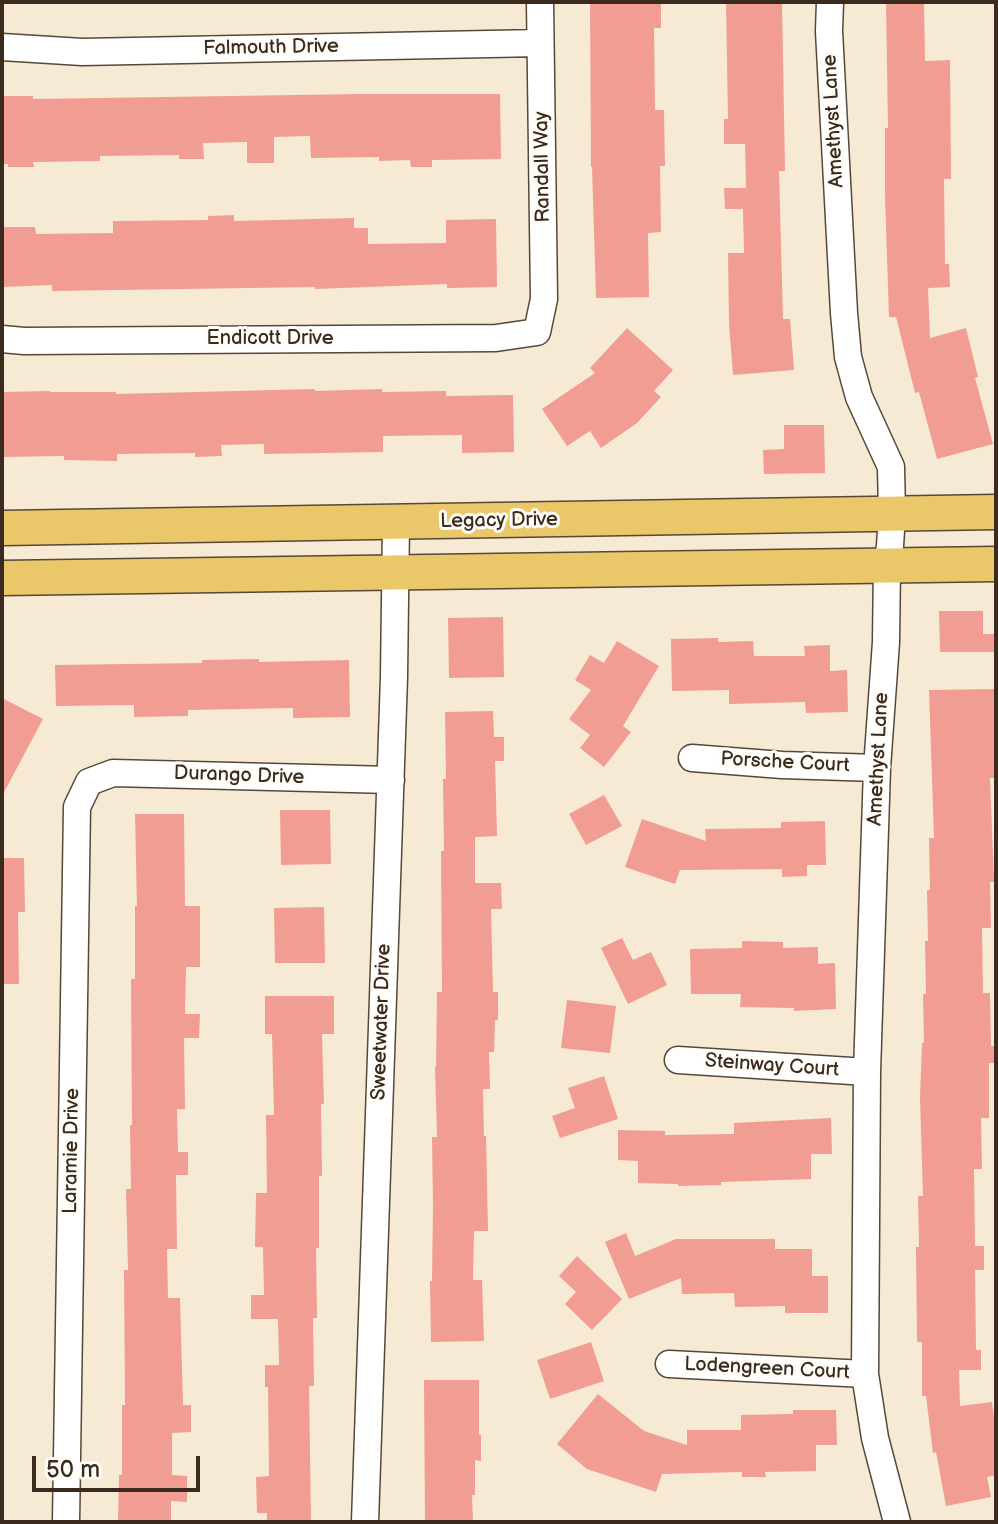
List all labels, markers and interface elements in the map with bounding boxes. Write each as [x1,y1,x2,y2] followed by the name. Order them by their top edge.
[203,35,339,61] street label: Falmouth Drive
[819,54,849,188] street label: Amethyst Lane
[530,111,556,223] street label: Randall Way
[206,327,334,351] street label: Endicott Drive
[440,508,558,534] street label: Legacy Drive
[864,692,894,826] street label: Amethyst Lane
[720,748,850,778] street label: Porsche Court
[173,762,305,790] street label: Durango Drive
[367,943,397,1101] street label: Sweetwater Drive
[704,1049,840,1083] street label: Steinway Court
[59,1088,85,1214] street label: Laramie Drive
[684,1353,850,1385] street label: Lodengreen Court
[36,1440,204,1490] scale bar
[46,1455,100,1484] text: 50 m

